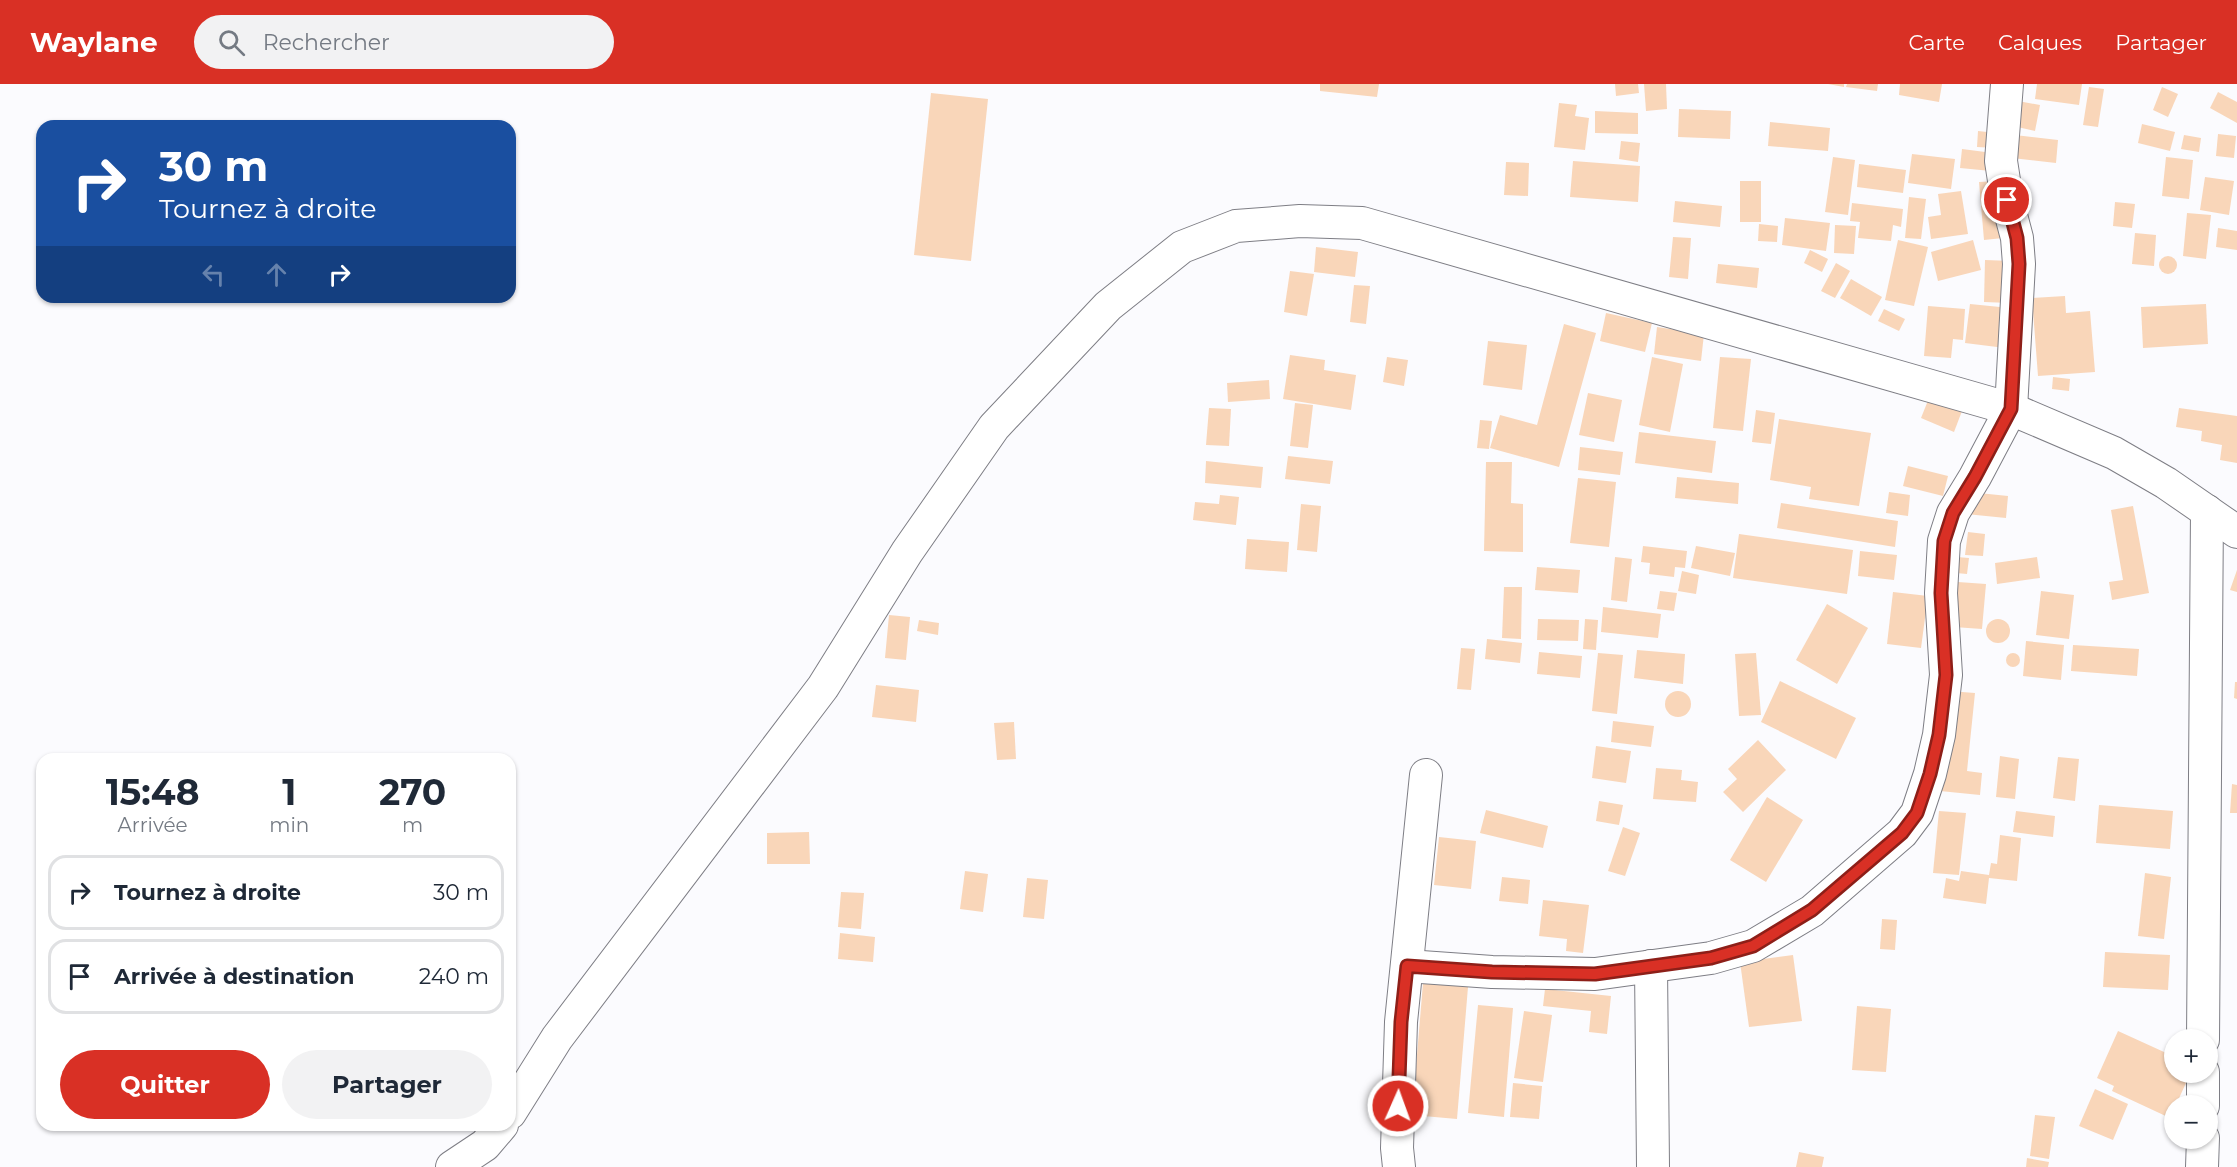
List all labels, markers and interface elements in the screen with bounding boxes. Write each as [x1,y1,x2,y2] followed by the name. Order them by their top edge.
[194,15,614,69] search box
[30,25,158,59] text: Waylane
[215,26,248,59] icon: search
[263,29,390,56] text: Rechercher
[1908,30,1965,55] text: Carte
[1998,30,2082,55] text: Calques
[2115,30,2207,55] text: Partager
[159,140,268,192] text: 30 m
[60,144,138,222] icon: right
[1981,174,2032,225] pin
[1990,183,2023,216] icon: arrive
[159,192,377,225] text: Tournez à droite
[197,258,230,291] icon: left
[260,258,293,291] icon: ahead
[323,258,356,291] icon: right
[106,770,200,814] text: 15:48
[282,770,296,814] text: 1
[379,770,446,814] text: 270
[118,813,188,837] text: Arrivée
[269,813,309,837] text: min
[402,813,423,837] text: m
[63,876,96,909] icon: right
[114,879,301,906] text: Tournez à droite
[433,879,489,906] text: 30 m
[63,960,96,993] icon: arrive
[114,963,354,990] text: Arrivée à destination
[419,963,489,990] text: 240 m
[2164,1029,2218,1149] map controls
[2164,1029,2218,1083] button: +
[60,1050,270,1119] button: Quitter
[282,1050,492,1119] button: Partager
[1366,1074,1430,1138] position arrow
[2164,1095,2218,1149] button: −

